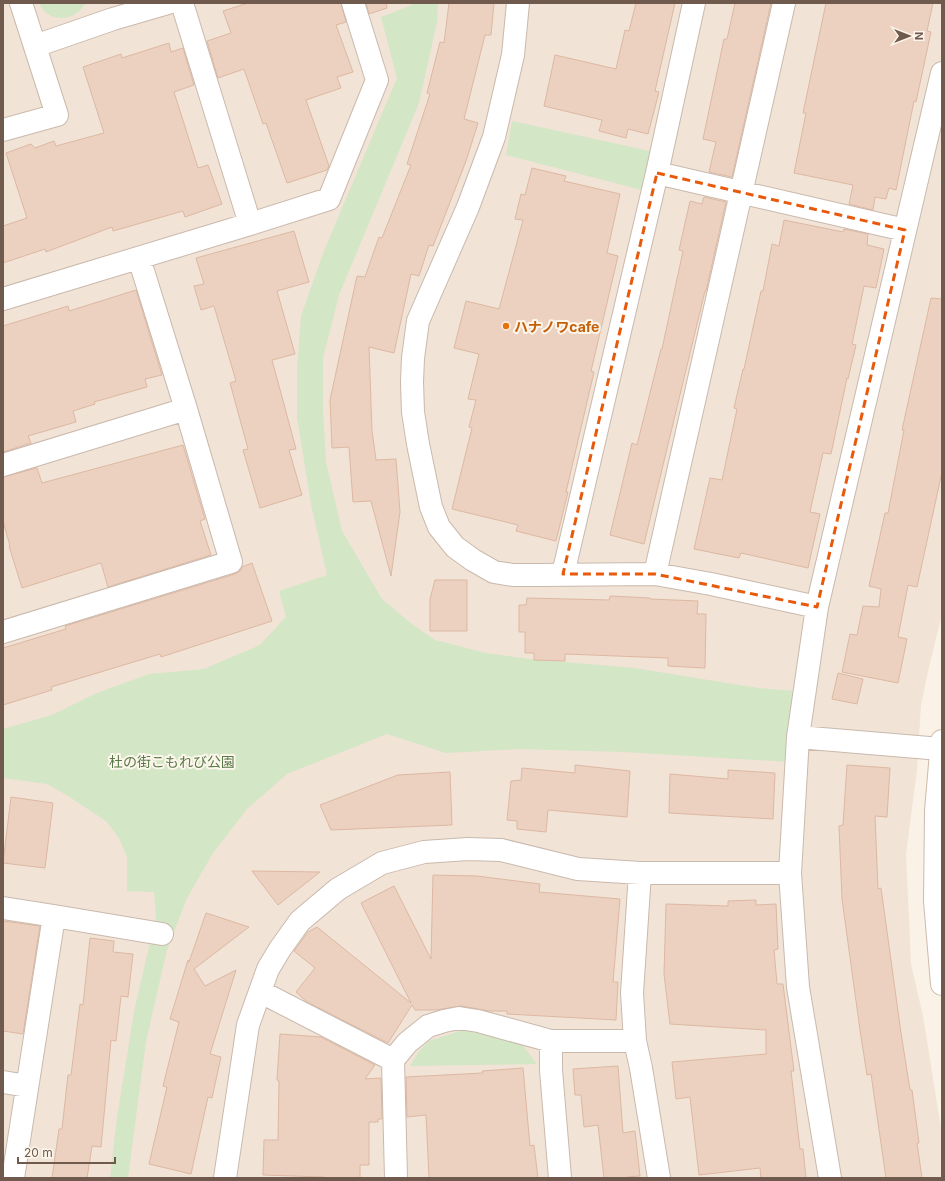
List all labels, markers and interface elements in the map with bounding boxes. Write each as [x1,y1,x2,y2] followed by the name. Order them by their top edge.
[889,16,929,56] north arrow
[912,32,926,40] text: N
[514,318,599,335] place label: ハナノワcafe
[501,321,511,331] marker: ハナノワcafe
[109,753,235,770] park label: 杜の街こもれび公園
[18,1139,115,1165] scale bar
[24,1145,53,1160] text: 20 m

